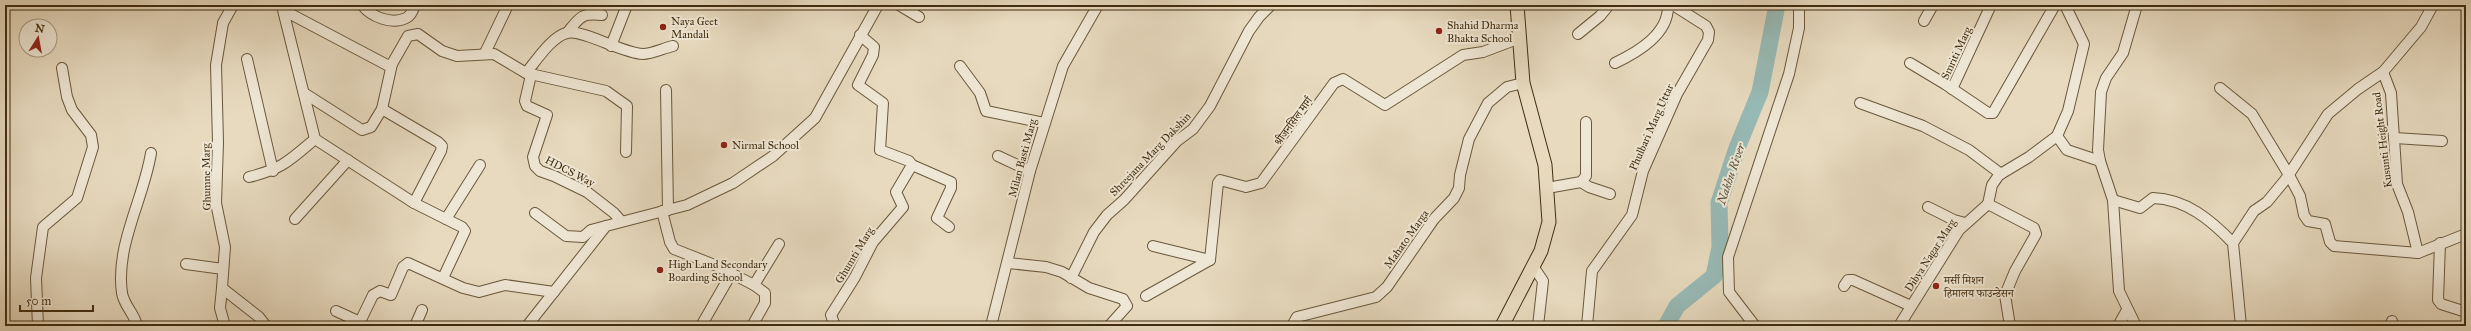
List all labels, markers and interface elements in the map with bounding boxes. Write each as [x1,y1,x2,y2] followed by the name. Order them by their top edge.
[671,15,718,41] place label: Naya Geet Mandali
[18,18,58,58] north arrow
[1447,19,1519,45] place label: Shahid Dharma Bhakta School
[34,21,46,36] text: N
[658,22,668,32] marker: Naya Geet Mandali
[1938,24,1975,82] street label: Smriti Marg
[1434,26,1444,36] marker: Shahid Dharma Bhakta School
[1627,81,1677,172] street label: Phulbari Marg Uttar
[2370,91,2395,189] street label: Kusunti Height Road
[1271,94,1316,148] street label: श्रीजनसिल मार्ग
[1107,110,1194,199] street label: Shreejana Marg Dakshin
[1006,117,1039,199] street label: Milan Basti Marg
[732,139,799,152] place label: Nirmal School
[719,140,729,150] marker: Nirmal School
[1714,141,1748,207] water label: Nakhu River
[199,142,214,211] street label: Ghumne Marg
[543,153,598,190] street label: HDCS Way
[1381,207,1432,271] street label: Mahato Marga
[1902,216,1959,294] street label: Dibya Nagar Marg
[832,224,877,286] street label: Ghumti Marg
[668,258,768,284] place label: High Land Secondary Boarding School
[655,265,665,275] marker: High Land Secondary Boarding School
[1943,274,2015,300] place label: मर्सी मिशन हिमालय फाउन्डेसन
[1931,281,1941,291] marker: मर्सी मिशन हिमालय फाउन्डेसन
[20,287,93,313] scale bar
[26,294,51,308] text: 50 m

